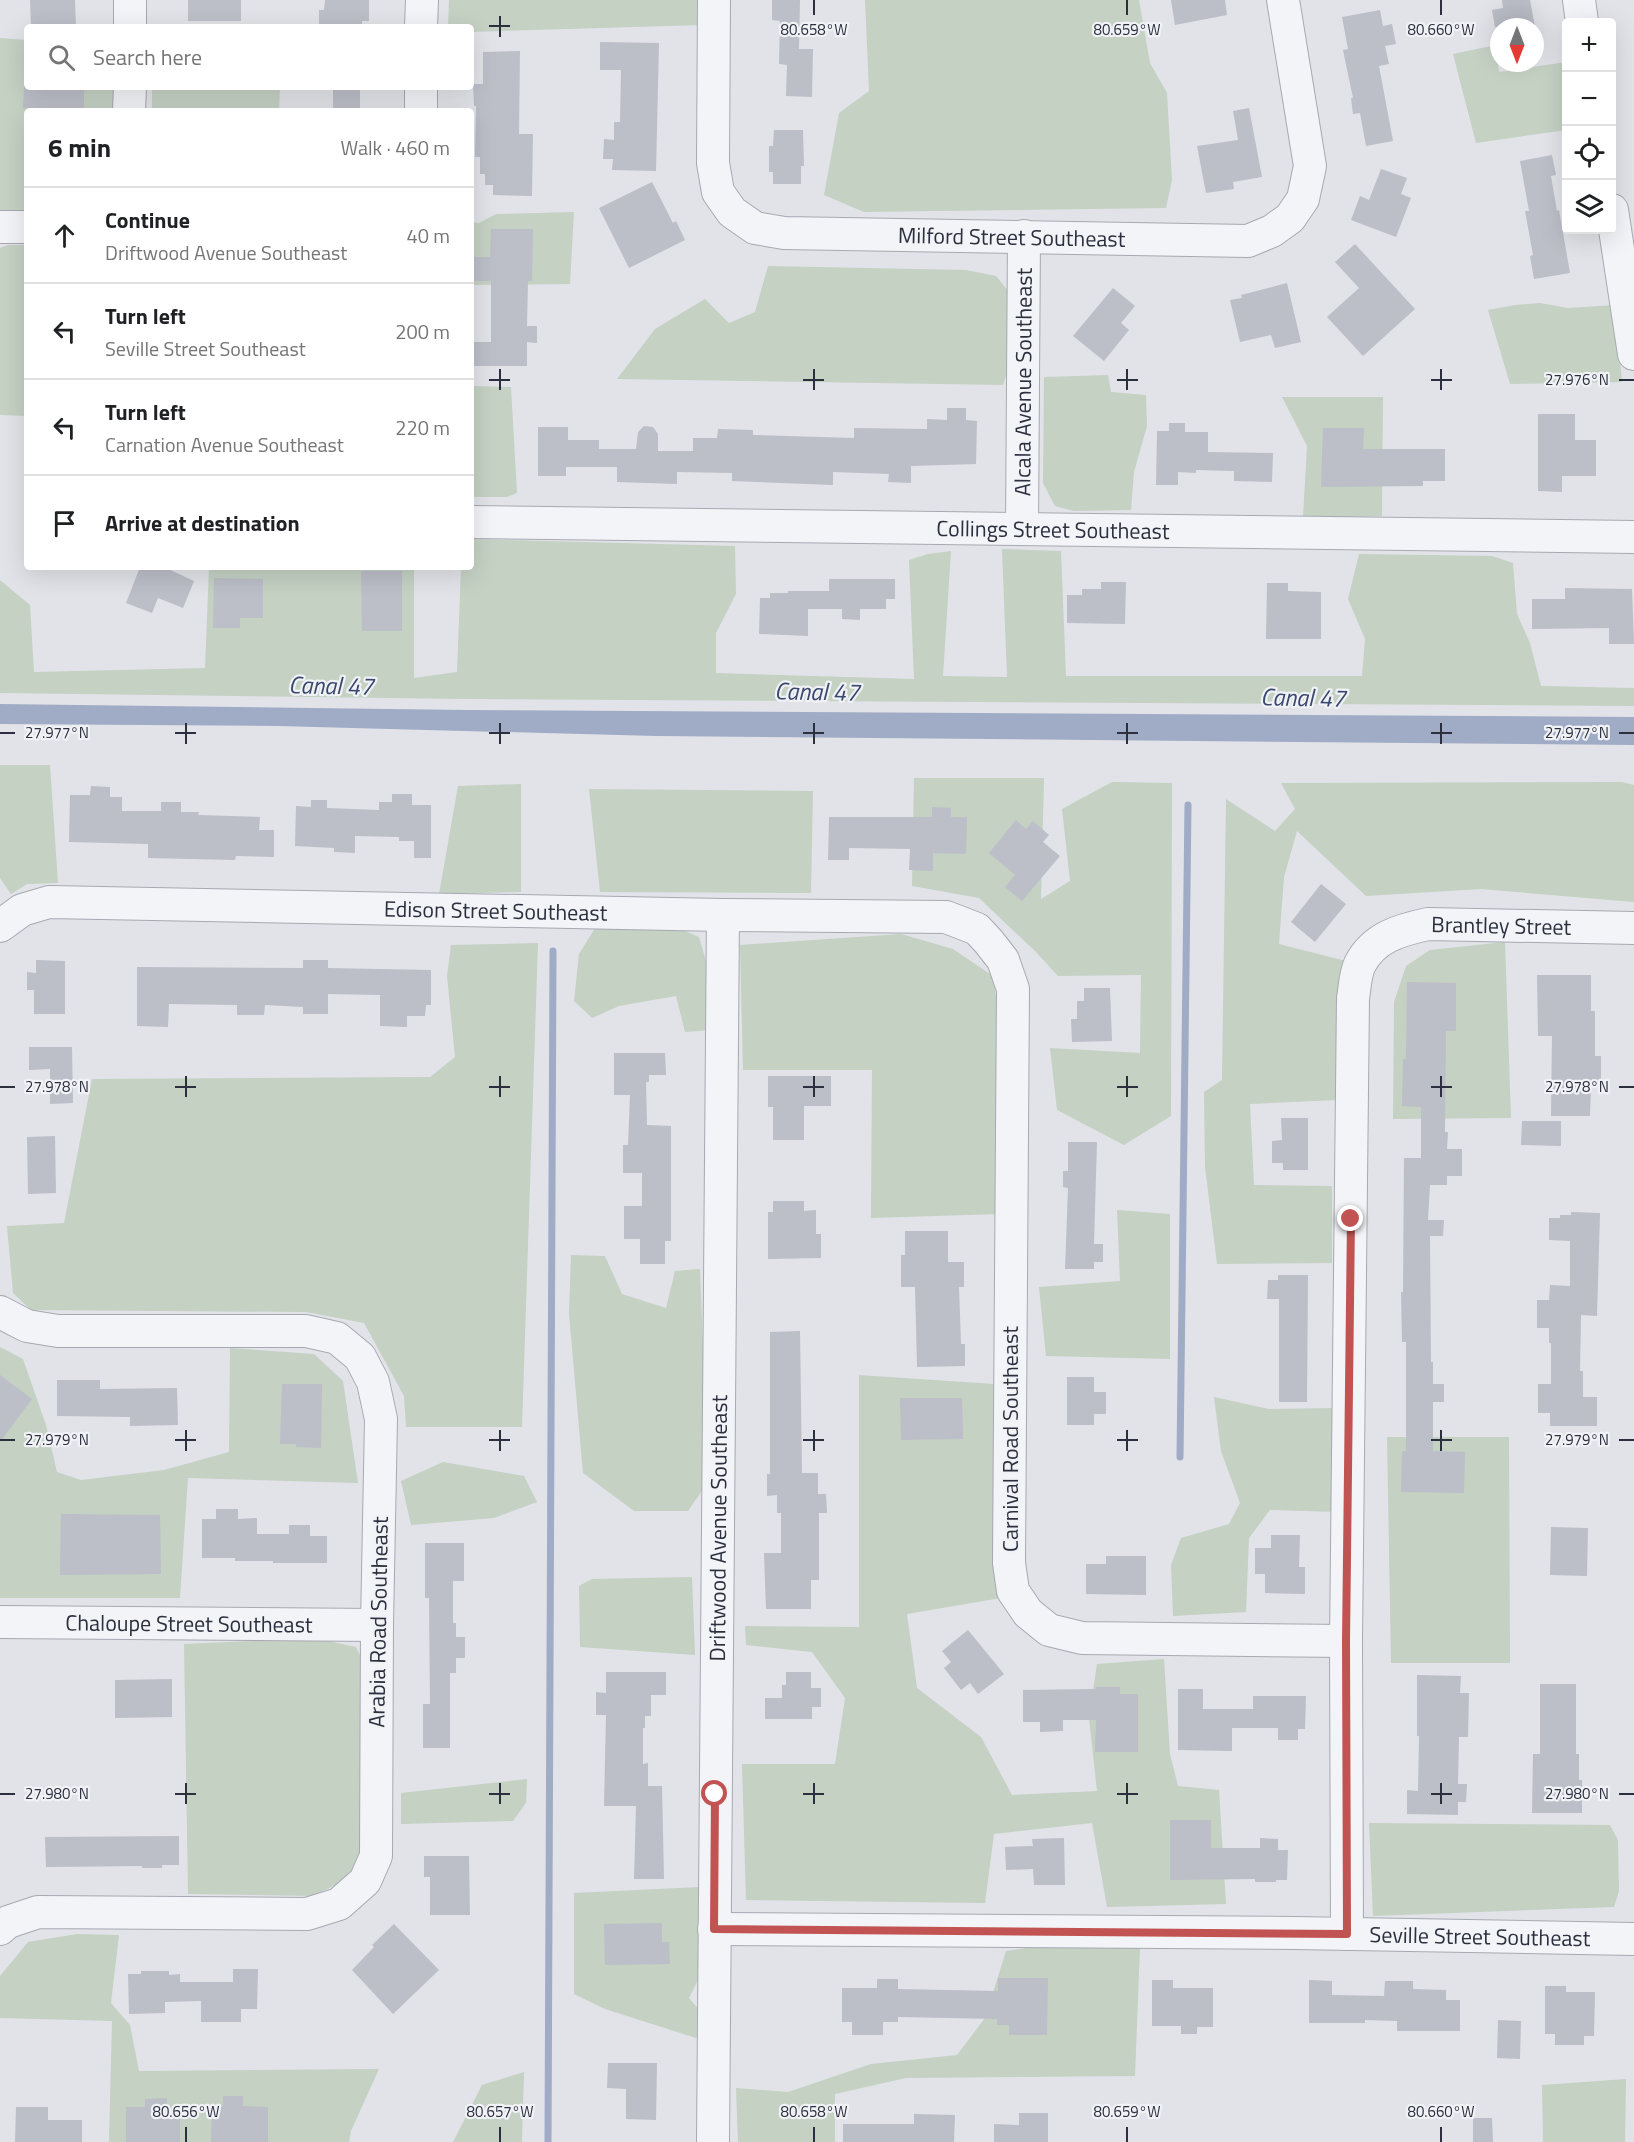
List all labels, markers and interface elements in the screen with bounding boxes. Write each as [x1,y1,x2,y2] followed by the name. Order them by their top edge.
[781,18,847,41] text: 80.658°W
[1094,18,1160,41] text: 80.659°W
[1408,18,1474,41] text: 80.660°W
[1490,18,1544,72] north arrow
[1562,18,1616,234] map controls
[1562,18,1616,72] button: +
[24,24,474,90] search box
[93,40,202,74] text: Search here
[45,41,78,74] icon: search
[1562,72,1616,126] button: −
[1562,126,1616,180] button: locate
[48,128,111,167] text: 6 min
[341,132,450,163] text: Walk · 460 m
[1562,180,1616,234] button: layers
[105,203,190,237] text: Continue
[898,218,1126,256] street label: Milford Street Southeast
[48,219,81,252] icon: ahead
[406,220,450,251] text: 40 m
[105,237,347,268] text: Driftwood Avenue Southeast
[1005,267,1041,496] street label: Alcala Avenue Southeast
[105,299,186,333] text: Turn left
[48,315,81,348] icon: left
[395,316,450,347] text: 200 m
[105,333,306,364] text: Seville Street Southeast
[1545,368,1609,391] text: 27.976°N
[105,395,186,429] text: Turn left
[48,411,81,444] icon: left
[395,412,450,443] text: 220 m
[105,429,344,460] text: Carnation Avenue Southeast
[105,506,300,540] text: Arrive at destination
[48,507,81,540] icon: arrive
[936,511,1170,548] street label: Collings Street Southeast
[288,666,376,704] water label: Canal 47
[774,672,862,710] water label: Canal 47
[1260,678,1348,716] water label: Canal 47
[25,721,89,744] text: 27.977°N
[1545,721,1609,744] text: 27.977°N
[383,891,608,930] street label: Edison Street Southeast
[1431,907,1572,944] street label: Brantley Street
[25,1075,89,1098] text: 27.978°N
[1545,1075,1609,1098] text: 27.978°N
[1337,1205,1363,1231] route end
[993,1326,1027,1552] street label: Carnival Road Southeast
[700,1394,736,1662] street label: Driftwood Avenue Southeast
[25,1428,89,1451] text: 27.979°N
[1545,1428,1609,1451] text: 27.979°N
[359,1516,397,1728] street label: Arabia Road Southeast
[65,1606,313,1641] street label: Chaloupe Street Southeast
[701,1780,727,1806] route start
[25,1782,89,1805] text: 27.980°N
[1545,1782,1609,1805] text: 27.980°N
[1369,1917,1591,1955] street label: Seville Street Southeast
[153,2100,219,2123] text: 80.656°W
[467,2100,533,2123] text: 80.657°W
[781,2100,847,2123] text: 80.658°W
[1094,2100,1160,2123] text: 80.659°W
[1408,2100,1474,2123] text: 80.660°W

